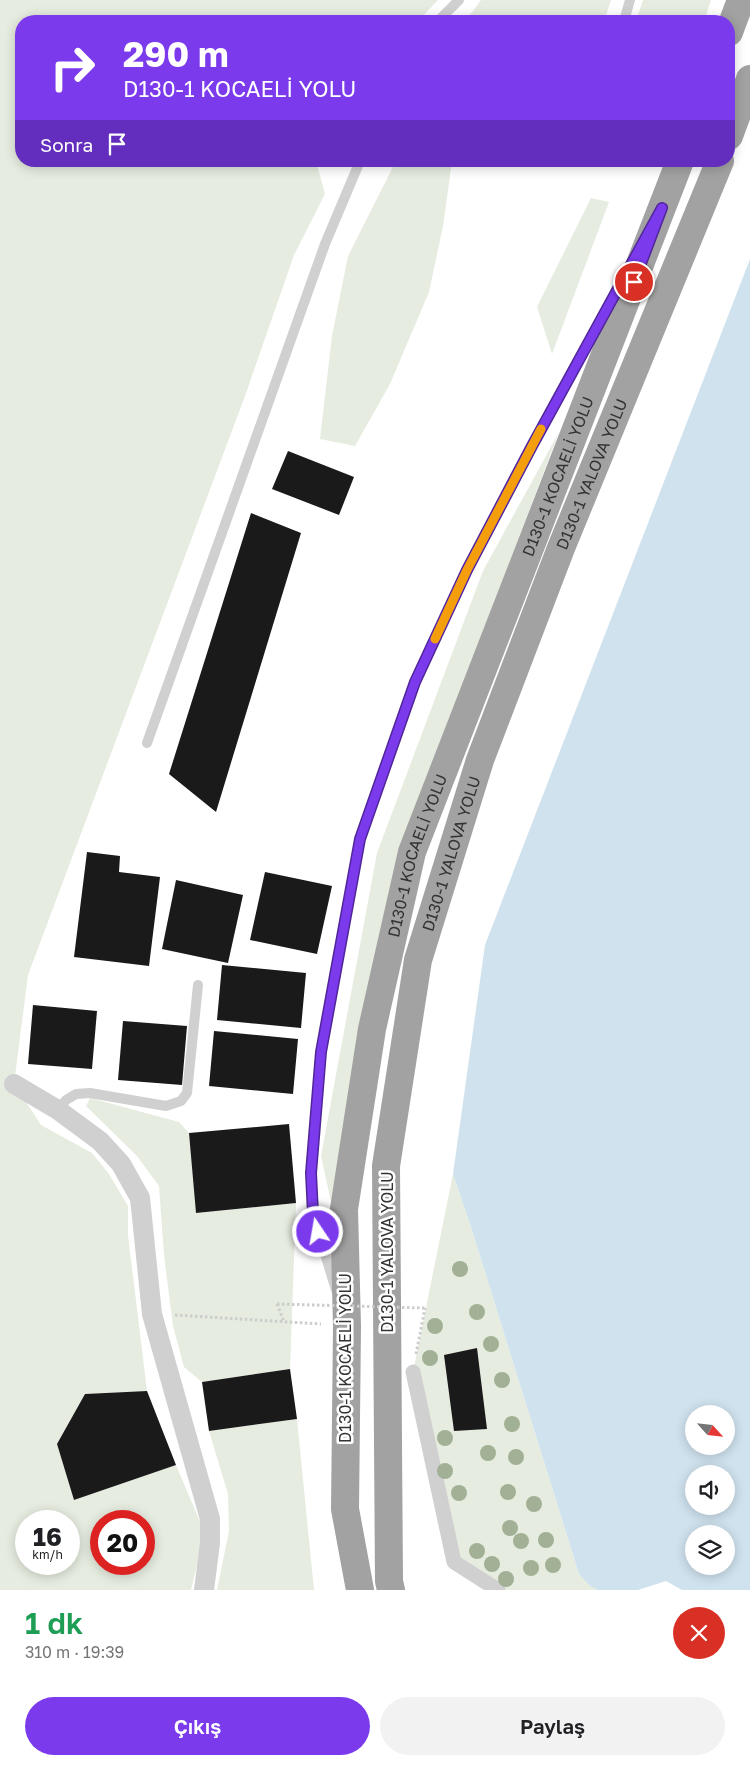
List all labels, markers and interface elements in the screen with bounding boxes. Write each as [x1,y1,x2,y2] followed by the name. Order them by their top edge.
[123,33,229,75] text: 290 m
[40,35,105,100] icon: right
[123,75,356,102] text: D130-1 KOCAELİ YOLU
[103,130,131,158] icon: arrive
[40,133,93,156] text: Sonra
[613,261,655,303] pin
[620,268,648,296] icon: arrive
[518,394,598,559] street label: D130-1 KOCAELİ YOLU
[551,396,631,553] street label: D130-1 YALOVA YOLU
[383,771,451,939] street label: D130-1 KOCAELİ YOLU
[417,774,484,934] street label: D130-1 YALOVA YOLU
[377,1171,397,1333] street label: D130-1 YALOVA YOLU
[291,1205,343,1257] position arrow
[335,1273,355,1443] street label: D130-1 KOCAELİ YOLU
[685,1405,735,1455] north arrow
[685,1405,735,1575] map controls
[685,1465,735,1515] button: sound
[90,1510,155,1575] speed limit sign: 20
[33,1521,62,1552] text: 16
[685,1525,735,1575] button: layers
[32,1547,63,1562] text: km/h
[25,1605,83,1641] text: 1 dk
[673,1607,725,1659] button: close
[25,1642,124,1662] text: 310 m · 19:39
[25,1697,370,1755] button: Çıkış
[380,1697,725,1755] button: Paylaş

